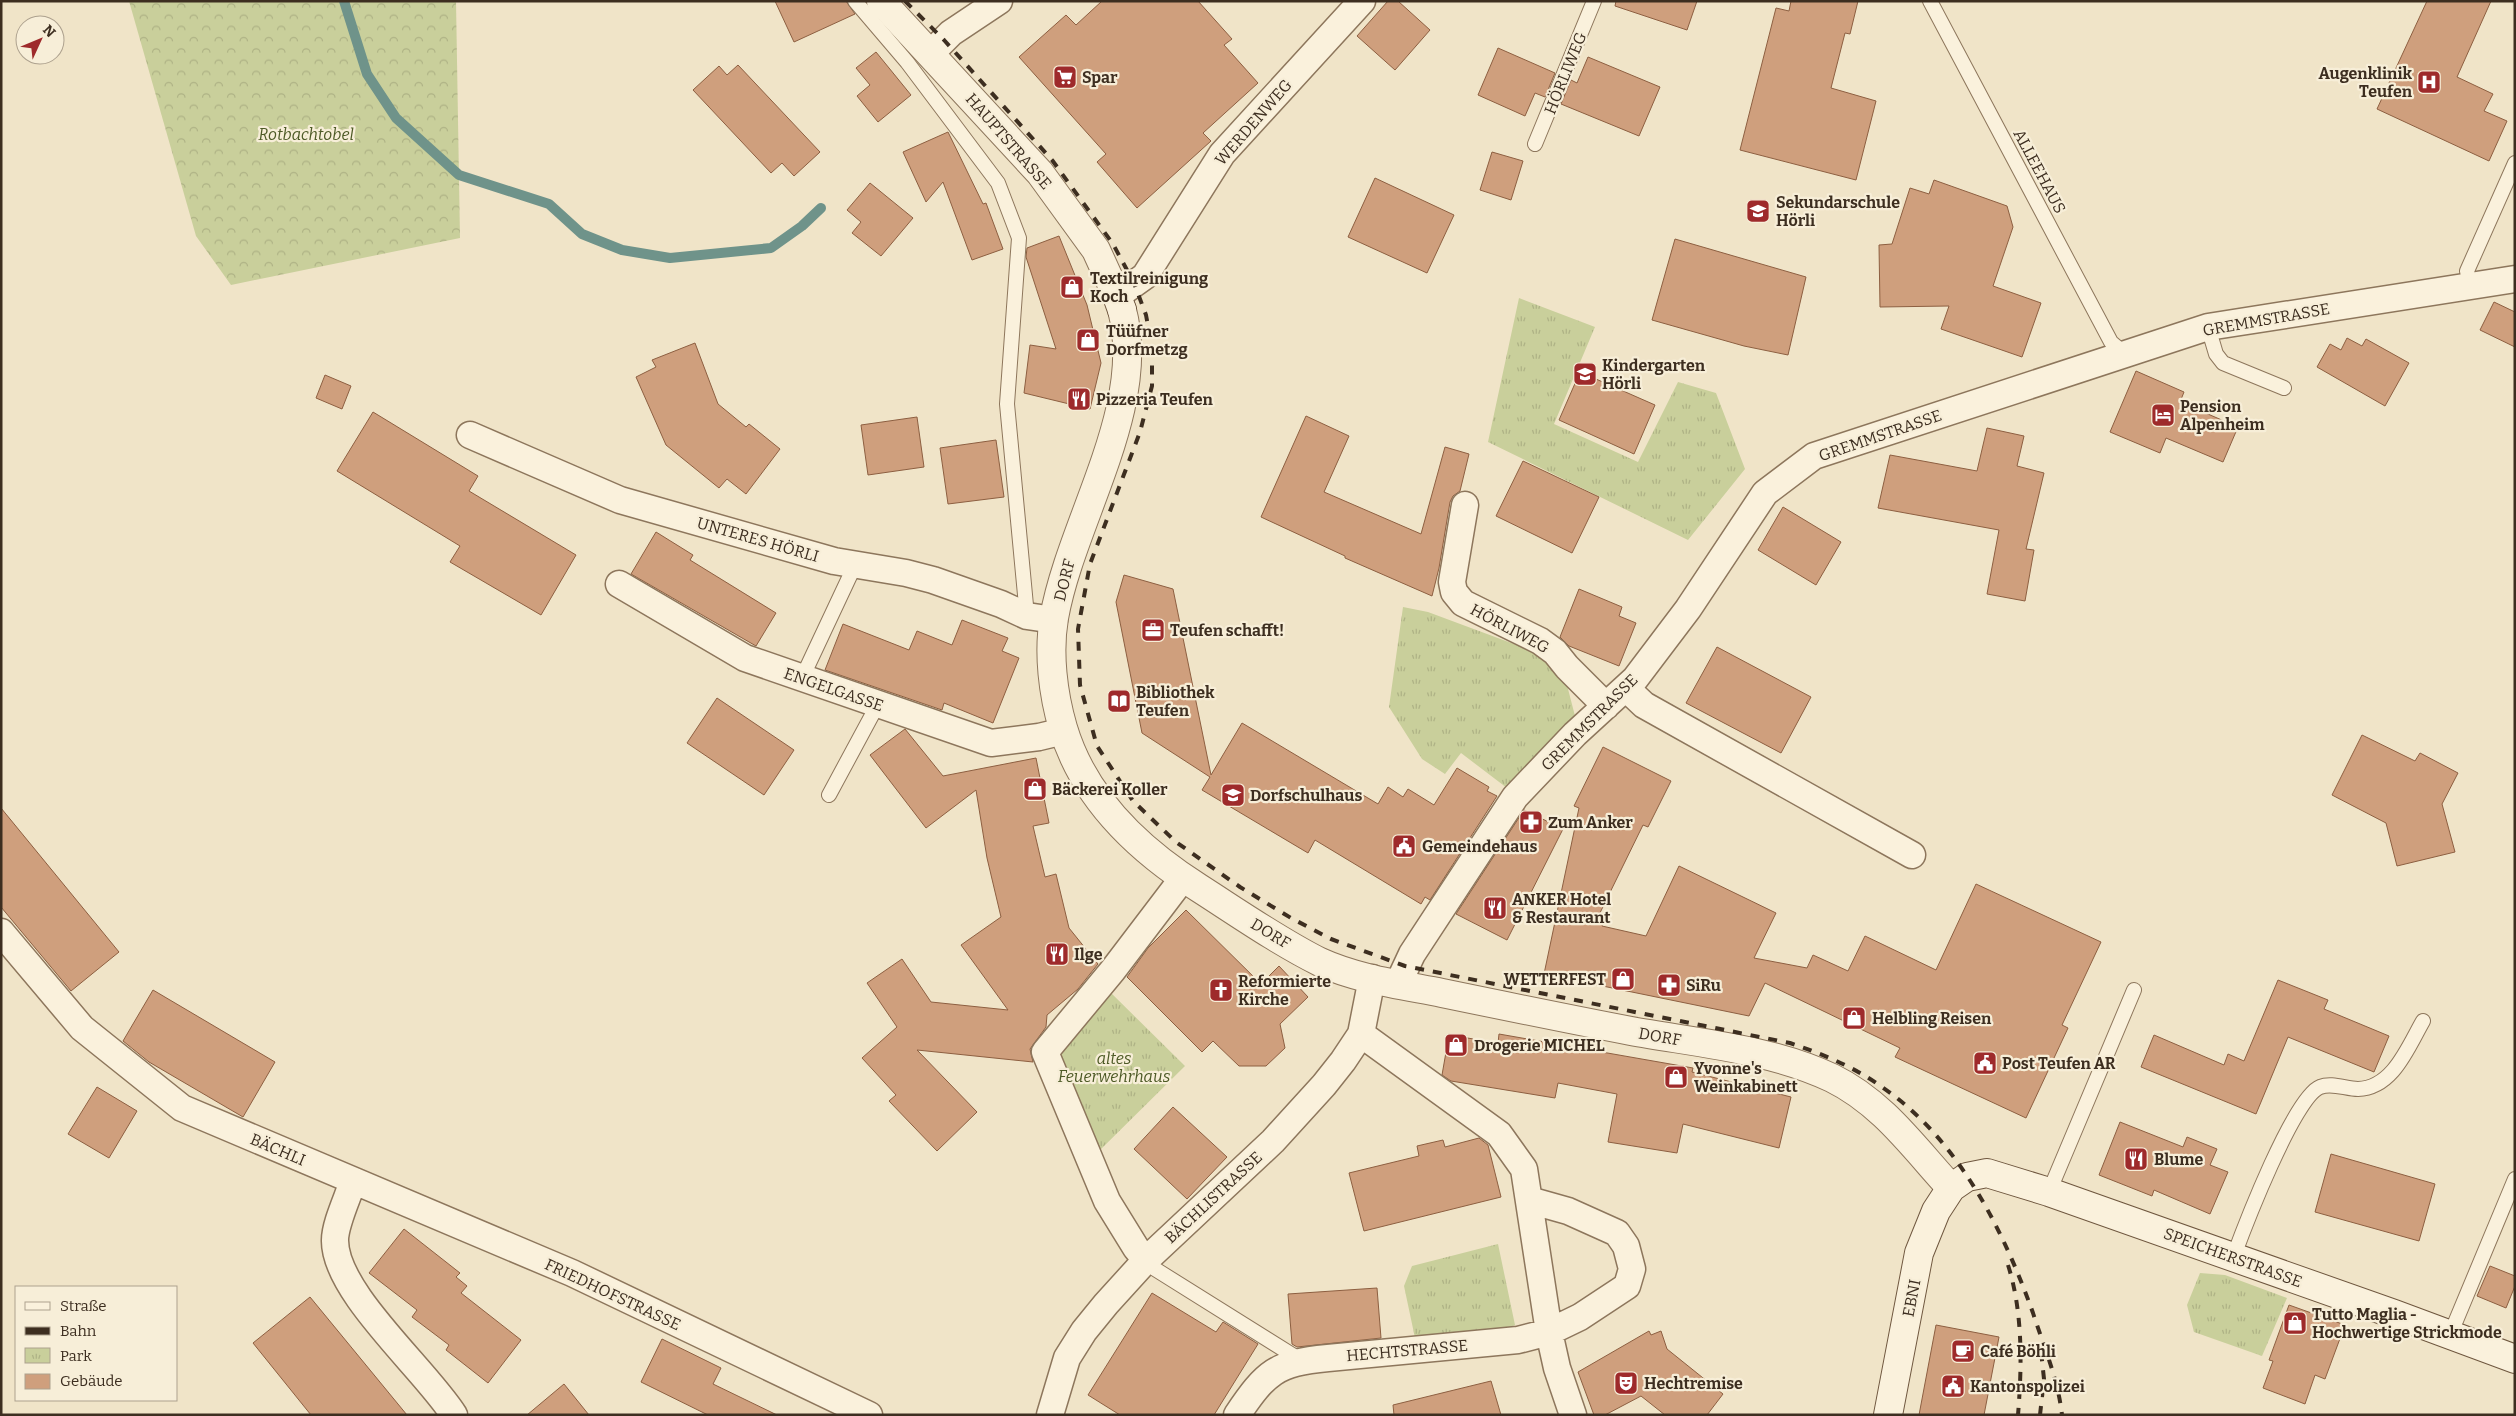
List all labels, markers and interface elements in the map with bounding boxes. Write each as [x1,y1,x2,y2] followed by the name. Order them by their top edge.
[15,15,65,65] north arrow
[39,22,59,41] text: N
[1540,29,1591,117] street label: HÖRLIWEG
[1052,64,1078,90] supermarket icon: Spar
[2319,64,2413,101] place label: Augenklinik Teufen
[1082,68,1118,87] place label: Spar
[2416,69,2442,95] hospital icon: Augenklinik Teufen
[1211,75,1296,169] street label: WERDENWEG
[962,89,1055,193] street label: HAUPTSTRASSE
[258,125,354,144] park label: Rotbachtobel
[2009,126,2070,217] street label: ALLEEHAUS
[1776,193,1900,230] place label: Sekundarschule Hörli
[1745,198,1771,224] school or university icon: Sekundarschule Hörli
[1090,269,1208,306] place label: Textilreinigung Koch
[1059,274,1085,300] shop icon: Textilreinigung Koch
[2201,299,2331,340] street label: GREMMSTRASSE
[1106,322,1188,359] place label: Tüüfner Dorfmetzg
[1075,327,1101,353] shop icon: Tüüfner Dorfmetzg
[1602,356,1706,393] place label: Kindergarten Hörli
[1572,361,1598,387] school or university icon: Kindergarten Hörli
[1066,386,1092,412] restaurant icon: Pizzeria Teufen
[1096,390,1214,409] place label: Pizzeria Teufen
[2180,397,2265,434] place label: Pension Alpenheim
[2150,402,2176,428] hotel icon: Pension Alpenheim
[1816,406,1944,465] street label: GREMMSTRASSE
[695,513,821,566] street label: UNTERES HÖRLI
[1050,557,1079,603] street label: DORF
[1467,600,1553,657] street label: HÖRLIWEG
[1140,617,1166,643] office icon: Teufen schafft!
[1170,621,1284,640] place label: Teufen schafft!
[782,664,886,715] street label: ENGELGASSE
[1537,670,1642,775] street label: GREMMSTRASSE
[1136,683,1215,720] place label: Bibliothek Teufen
[1106,688,1132,714] library icon: Bibliothek Teufen
[1022,776,1048,802] shop icon: Bäckerei Koller
[1052,780,1168,799] place label: Bäckerei Koller
[1220,782,1246,808] school or university icon: Dorfschulhaus
[1250,786,1362,805] place label: Dorfschulhaus
[1518,809,1544,835] pharmacy icon: Zum Anker
[1548,813,1633,832] place label: Zum Anker
[1391,833,1417,859] public building icon: Gemeindehaus
[1422,837,1537,856] place label: Gemeindehaus
[1512,890,1611,927] place label: ANKER Hotel & Restaurant
[1482,895,1508,921] restaurant icon: ANKER Hotel & Restaurant
[1247,914,1294,953] street label: DORF
[1044,941,1070,967] restaurant icon: Ilge
[1074,945,1103,964] place label: Ilge
[1610,966,1636,992] shop icon: WETTERFEST
[1504,970,1606,989] place label: WETTERFEST
[1238,972,1331,1009] place label: Reformierte Kirche
[1656,972,1682,998] pharmacy icon: SiRu
[1686,976,1721,995] place label: SiRu
[1208,977,1234,1003] church icon: Reformierte Kirche
[1841,1005,1867,1031] shop icon: Helbling Reisen
[1872,1009,1992,1028] place label: Helbling Reisen
[1637,1023,1683,1050] street label: DORF
[1443,1032,1469,1058] shop icon: Drogerie MICHEL
[1474,1036,1605,1055] place label: Drogerie MICHEL
[1058,1049,1171,1086] park label: altes Feuerwehrhaus
[1972,1050,1998,1076] public building icon: Post Teufen AR
[2002,1054,2116,1073] place label: Post Teufen AR
[1694,1059,1798,1096] place label: Yvonne's Weinkabinett
[1663,1064,1689,1090] shop icon: Yvonne's Weinkabinett
[247,1129,308,1170] street label: BÄCHLI
[2123,1146,2149,1172] restaurant icon: Blume
[1161,1147,1266,1247] street label: BÄCHLISTRASSE
[2154,1150,2204,1169] place label: Blume
[2161,1224,2305,1291] street label: SPEICHERSTRASSE
[542,1255,684,1334] street label: FRIEDHOFSTRASSE
[1899,1278,1924,1319] street label: EBNI
[15,1286,178,1401] legend
[60,1297,106,1315] text: Straße
[2312,1305,2502,1342] place label: Tutto Maglia - Hochwertige Strickmode
[2282,1310,2308,1336] shop icon: Tutto Maglia - Hochwertige Strickmode
[60,1322,97,1340] text: Bahn
[1345,1336,1469,1365] street label: HECHTSTRASSE
[1950,1338,1976,1364] cafe icon: Café Böhli
[1980,1342,2056,1361] place label: Café Böhli
[60,1347,92,1365] text: Park
[1613,1370,1639,1396] theatre icon: Hechtremise
[60,1372,123,1390] text: Gebäude
[1940,1373,1966,1399] public building icon: Kantonspolizei
[1644,1374,1743,1393] place label: Hechtremise
[1970,1377,2085,1396] place label: Kantonspolizei

